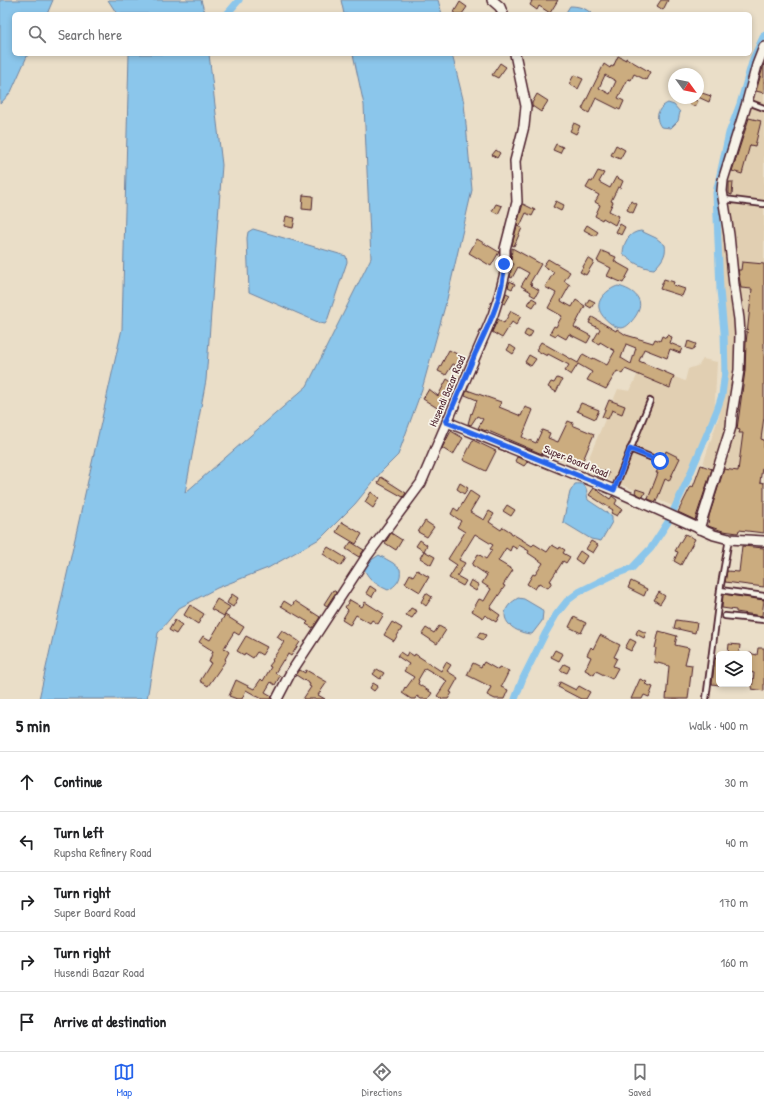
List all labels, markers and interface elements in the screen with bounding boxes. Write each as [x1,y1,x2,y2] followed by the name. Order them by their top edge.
[12,12,752,56] search box
[26,23,48,45] icon: search
[58,24,122,45] text: Search here
[668,68,704,104] north arrow
[495,255,513,273] route end
[426,353,469,429] street label: Husendi Bazar Road
[542,442,611,481] street label: Super Board Road
[651,452,669,470] route start
[716,651,752,687] map controls
[716,651,752,687] button: layers
[16,714,50,737] text: 5 min
[689,716,748,734] text: Walk · 400 m
[16,771,38,793] icon: ahead
[54,771,102,792] text: Continue
[725,773,748,791] text: 30 m
[54,822,104,843] text: Turn left
[16,831,38,853] icon: left
[725,833,748,851] text: 40 m
[54,843,151,861] text: Rupsha Refinery Road
[54,882,110,903] text: Turn right
[16,891,38,913] icon: right
[719,893,748,911] text: 170 m
[54,903,135,921] text: Super Board Road
[54,942,110,963] text: Turn right
[16,951,38,973] icon: right
[720,953,748,971] text: 160 m
[54,963,144,981] text: Husendi Bazar Road
[16,1011,38,1033] icon: arrive
[54,1011,166,1032] text: Arrive at destination
[113,1061,135,1099] tab: Map
[362,1061,402,1099] tab: Directions
[628,1061,651,1099] tab: Saved

